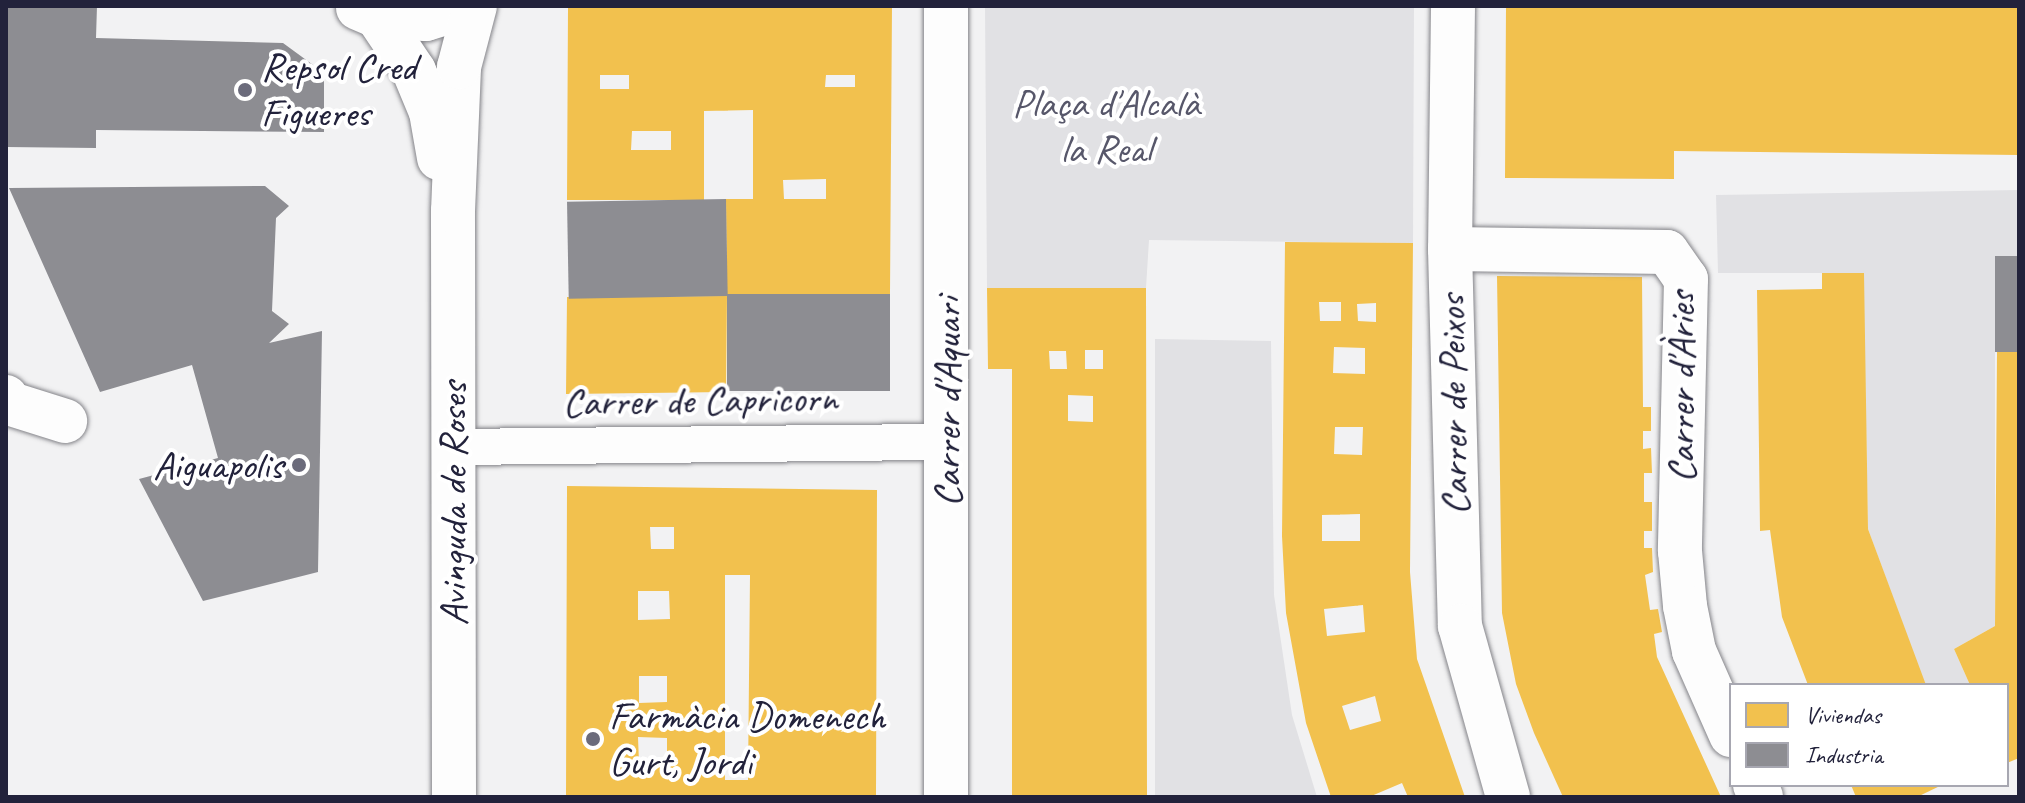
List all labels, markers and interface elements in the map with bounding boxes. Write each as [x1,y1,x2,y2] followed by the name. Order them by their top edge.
[261,43,416,137] place label: Repsol Cred Figueres
[1012,79,1200,173] park label: Plaça d'Alcalà la Real
[236,81,254,99] marker: Repsol Cred Figueres
[1657,291,1705,483] street label: Carrer d'Àries
[1427,294,1479,516] street label: Carrer de Peixos
[923,297,971,507] street label: Carrer d'Aquari
[562,374,838,426] street label: Carrer de Capricorn
[429,382,477,626] street label: Avinguda de Roses
[153,441,283,489] place label: Aiguapolis
[290,456,308,474] marker: Aiguapolis
[1729,683,2009,787] legend
[609,692,885,786] place label: Farmàcia Domenech Gurt, Jordi
[1805,700,1881,730] text: Viviendas
[584,730,602,748] marker: Farmàcia Domenech Gurt, Jordi
[1805,740,1883,770] text: Industria

